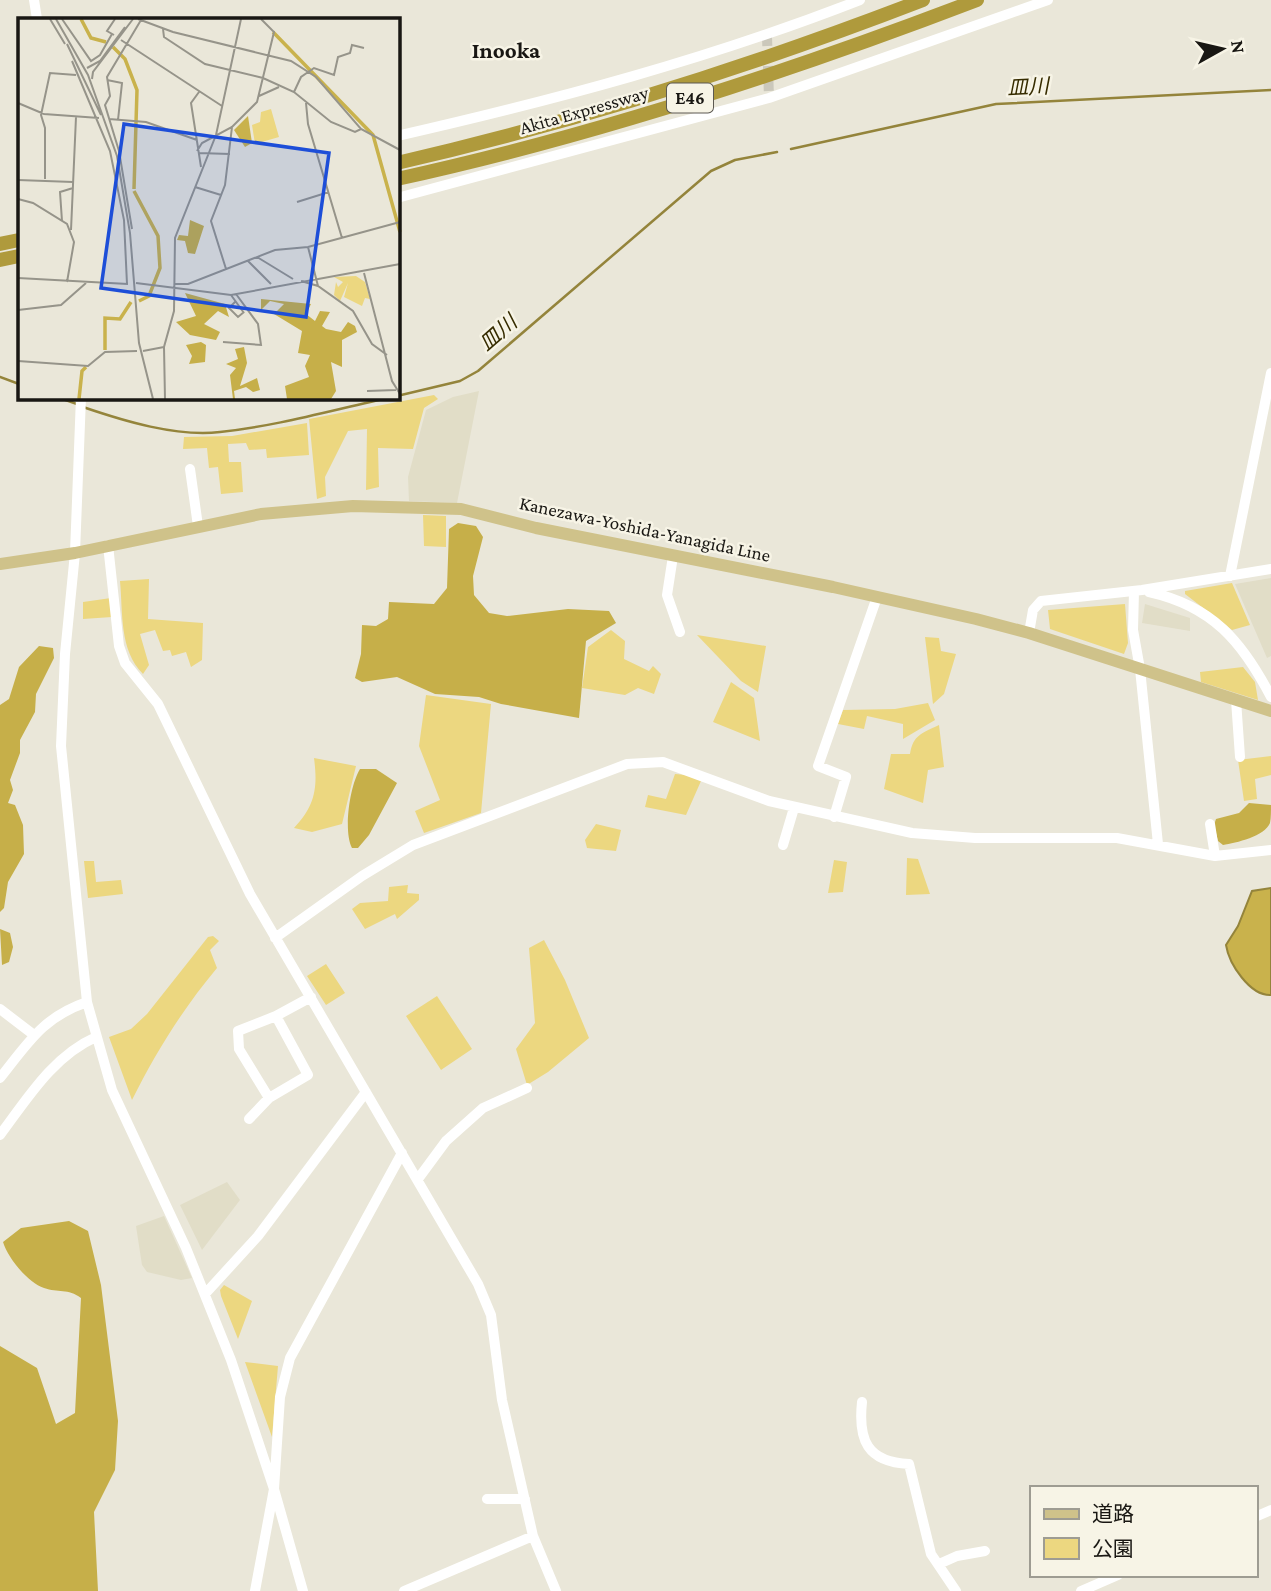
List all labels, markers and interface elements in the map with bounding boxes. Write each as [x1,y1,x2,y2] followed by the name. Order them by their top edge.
[1187,14,1257,84] north arrow
[18,18,399,399] inset map
[472,37,541,63] district label: Inooka
[1227,39,1250,55] text: N
[1006,74,1052,100] water label: 皿川
[517,81,651,138] street label: Akita Expressway
[667,84,713,113] road number: E46
[474,309,523,356] water label: 皿川
[518,492,772,566] street label: Kanezawa-Yoshida-Yanagida Line
[1030,1486,1257,1577] legend
[1092,1502,1134,1526] text: 道路
[1092,1537,1134,1561] text: 公園

